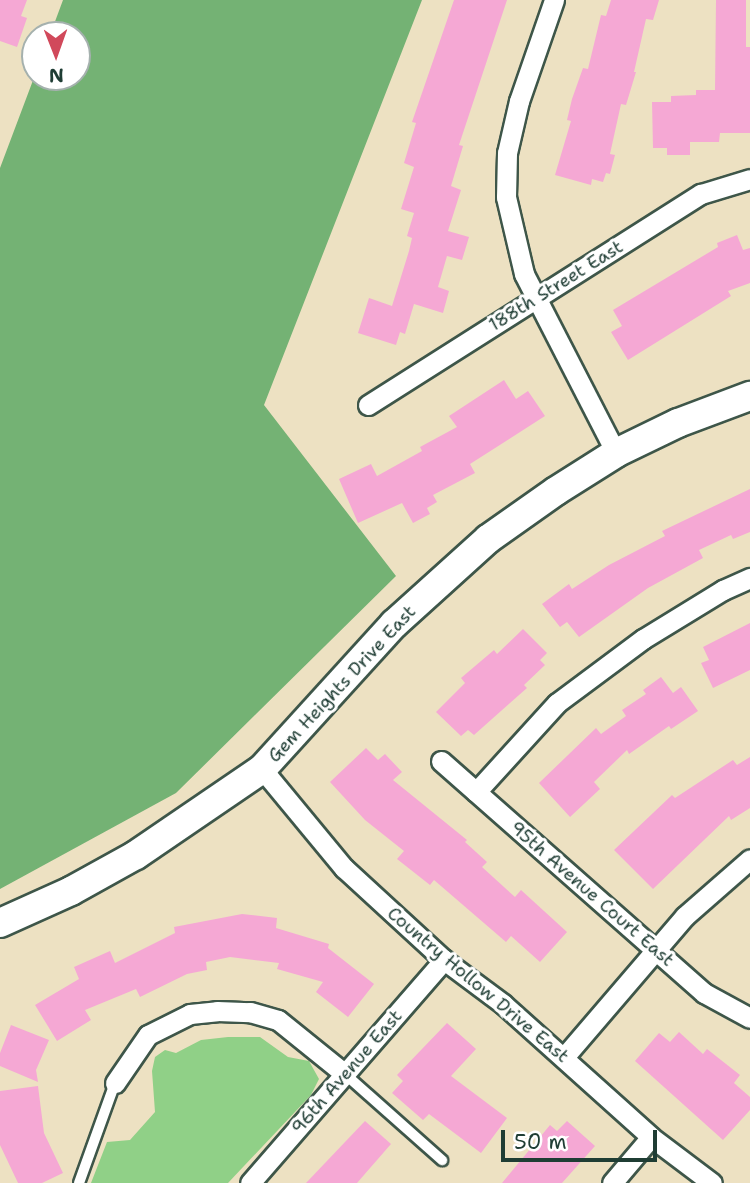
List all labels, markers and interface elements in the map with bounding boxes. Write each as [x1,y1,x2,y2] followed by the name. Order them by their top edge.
[21,21,91,91] north arrow
[49,63,64,88] text: N
[485,236,627,336] street label: 188th Street East
[264,601,420,767] street label: Gem Heights Drive East
[506,817,678,971] street label: 95th Avenue Court East
[383,903,573,1067] street label: Country Hollow Drive East
[287,1005,407,1139] street label: 96th Avenue East
[505,1116,661,1160] scale bar
[514,1128,567,1156] text: 50 m

